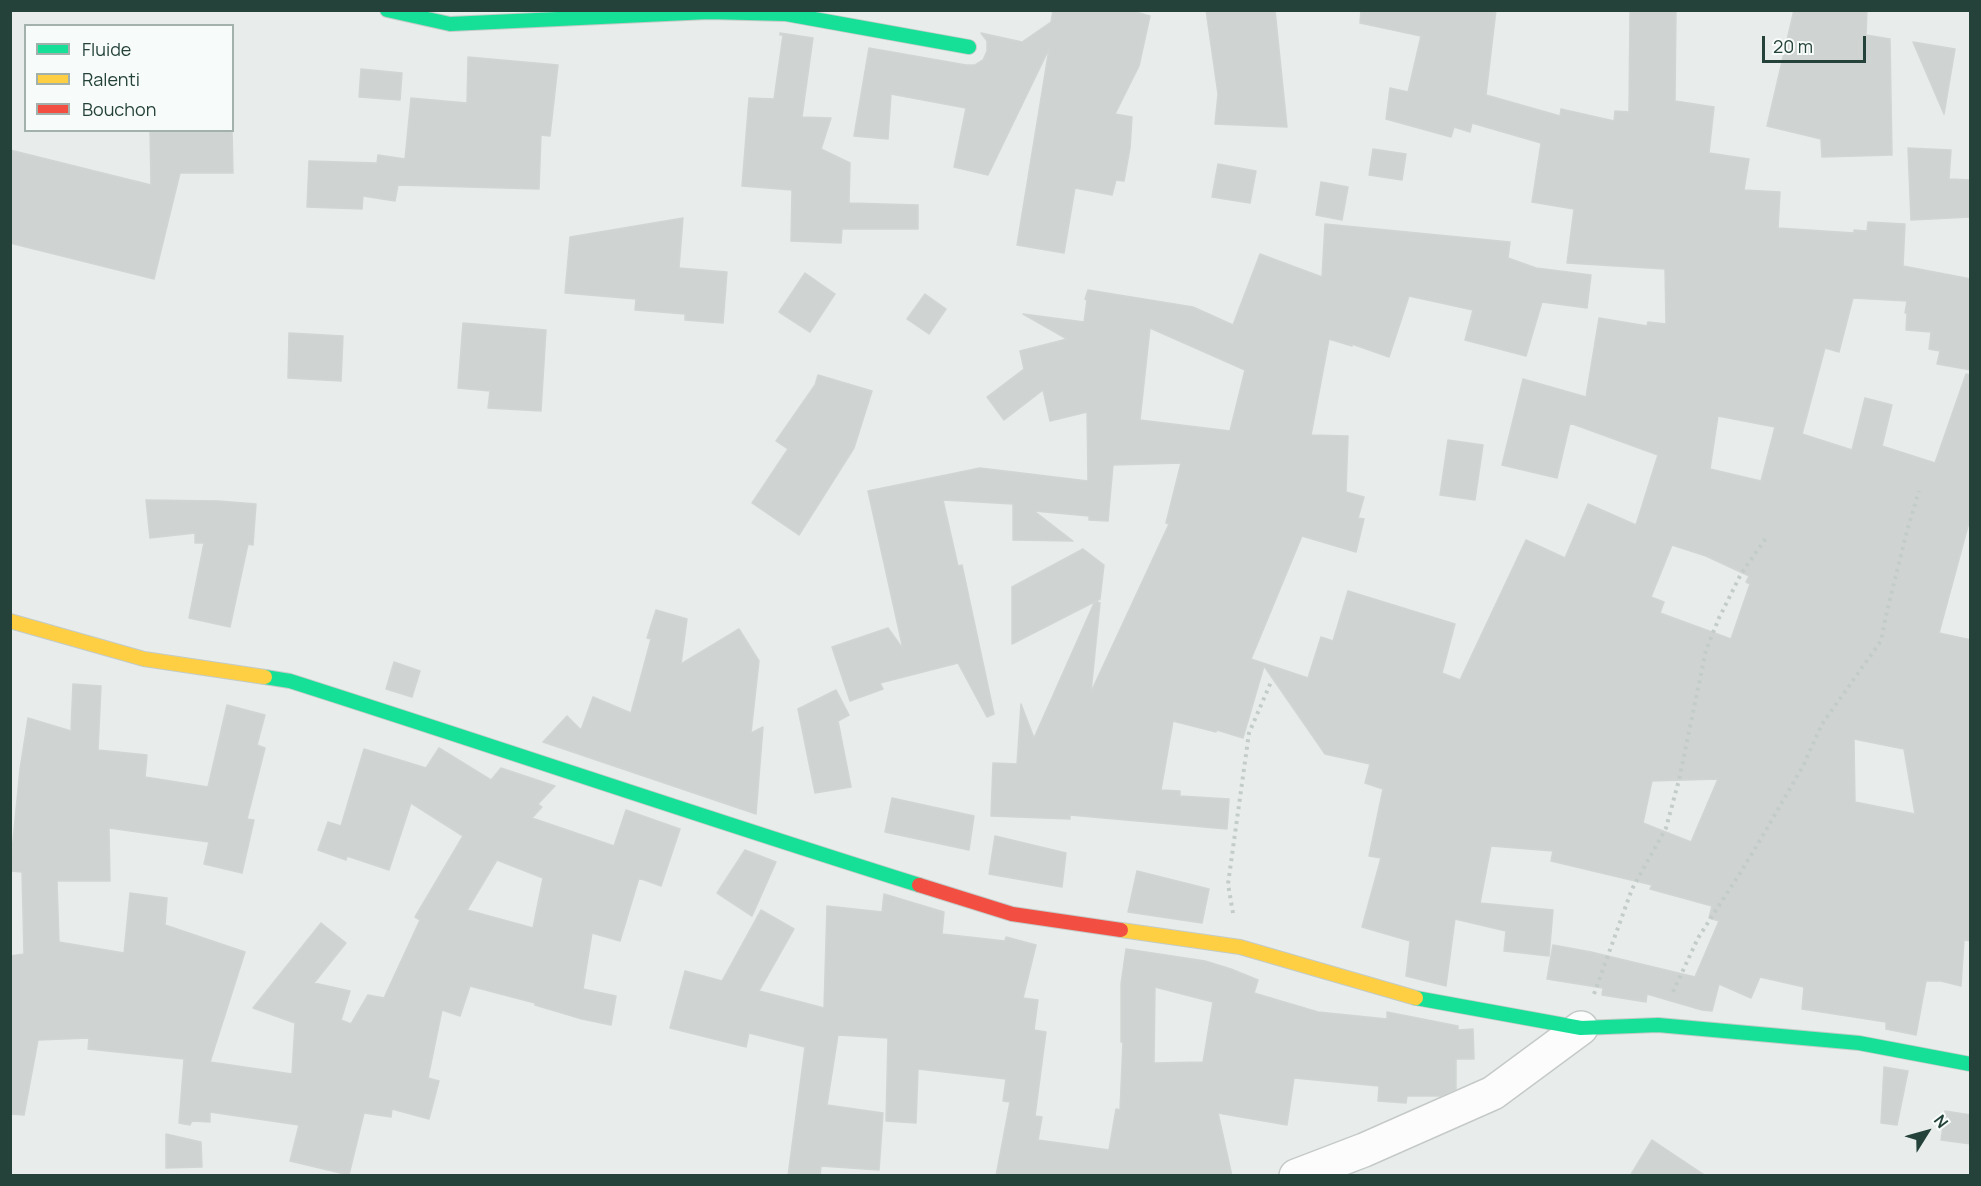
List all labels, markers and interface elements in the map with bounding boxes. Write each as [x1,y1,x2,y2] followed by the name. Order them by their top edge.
[24,24,234,132] legend
[1765,24,1868,62] scale bar
[1773,34,1813,58] text: 20 m
[82,37,131,61] text: Fluide
[82,67,140,91] text: Ralenti
[82,97,156,121] text: Bouchon
[1897,1102,1957,1162] north arrow
[1929,1110,1954,1132] text: N

